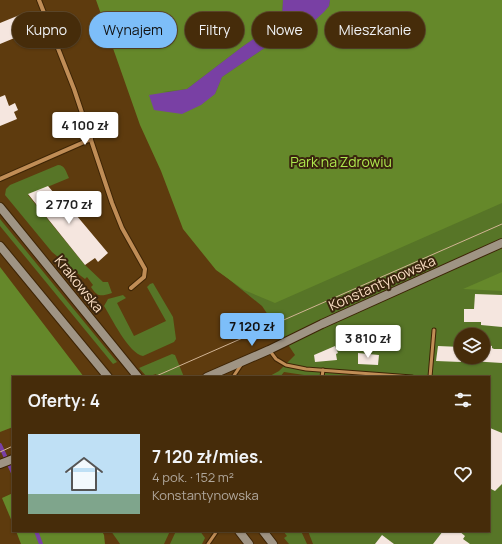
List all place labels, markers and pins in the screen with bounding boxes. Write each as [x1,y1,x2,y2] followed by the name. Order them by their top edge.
[44,112,126,146] pin: 4 100 zł
[28,191,110,225] pin: 2 770 zł
[211,313,293,347] pin: 7 120 zł
[327,325,409,359] pin: 3 810 zł

